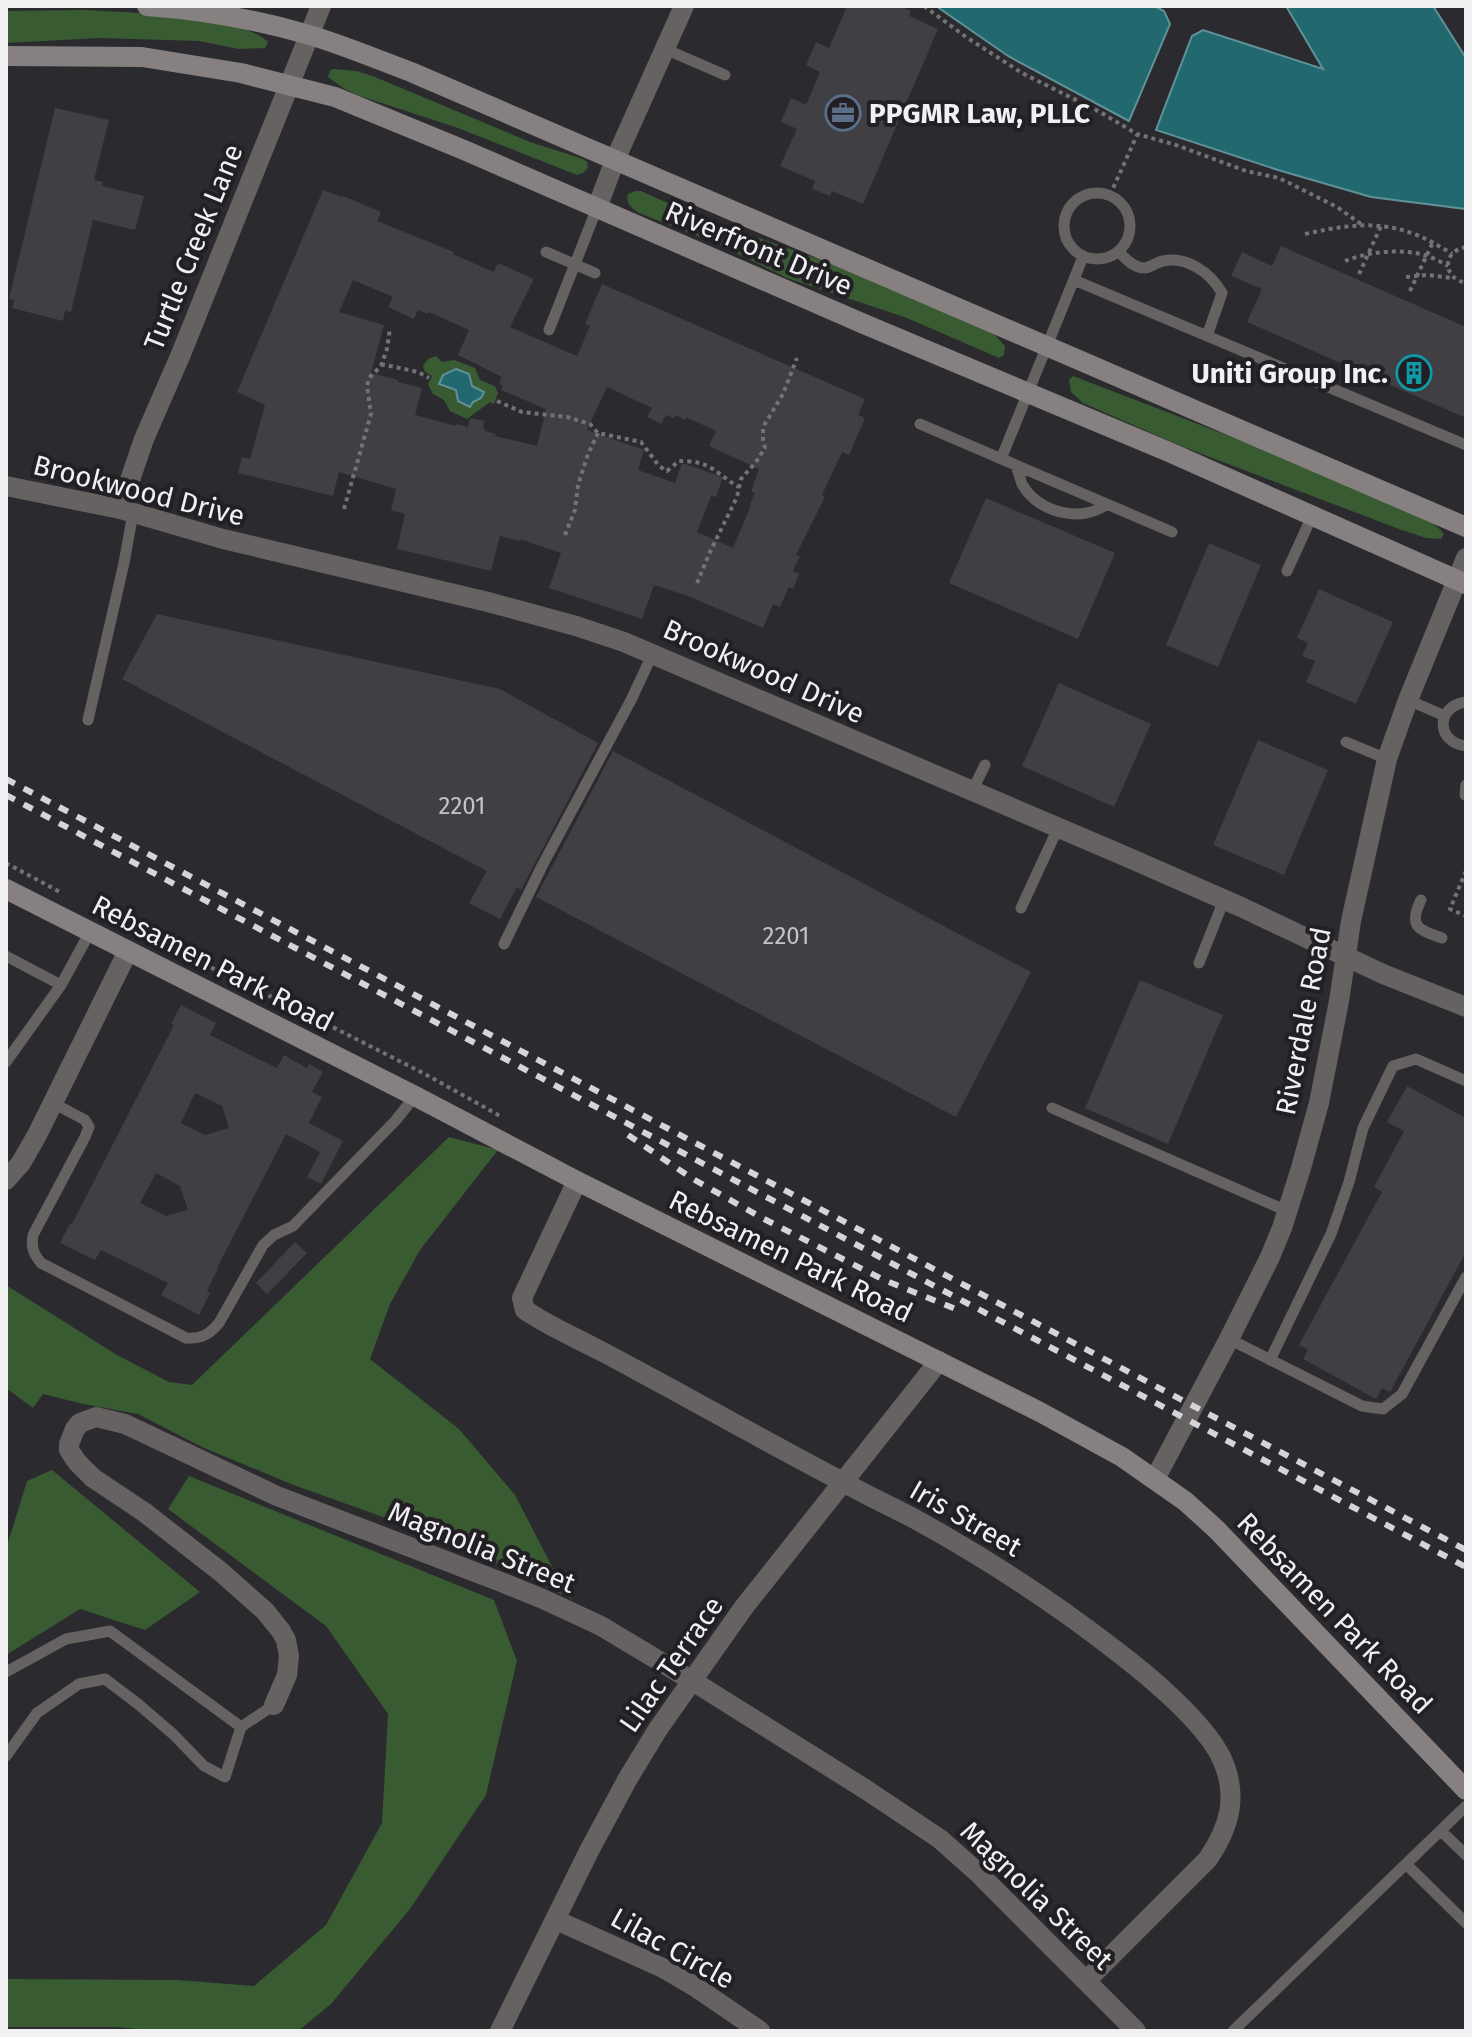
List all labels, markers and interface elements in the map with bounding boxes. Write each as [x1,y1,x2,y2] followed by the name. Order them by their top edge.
[824,94,862,132] office icon: PPGMR Law, PLLC
[869,97,1090,130] place label: PPGMR Law, PLLC
[137,139,250,355] street label: Turtle Creek Lane
[660,194,857,303] street label: Riverfront Drive
[1395,354,1433,392] building icon: Uniti Group Inc.
[1191,357,1388,390] place label: Uniti Group Inc.
[30,448,248,533] street label: Brookwood Drive
[658,612,869,731] street label: Brookwood Drive
[439,792,485,820] house number: 2201
[86,888,339,1039] street label: Rebsamen Park Road
[763,922,809,950] house number: 2201
[1269,924,1338,1118] street label: Riverdale Road
[664,1183,918,1330] street label: Rebsamen Park Road
[904,1473,1028,1564] street label: Iris Street
[383,1495,581,1600] street label: Magnolia Street
[1230,1506,1439,1721] street label: Rebsamen Park Road
[613,1590,730,1739] street label: Lilac Terrace
[954,1814,1120,1977] street label: Magnolia Street
[605,1901,740,1996] street label: Lilac Circle

